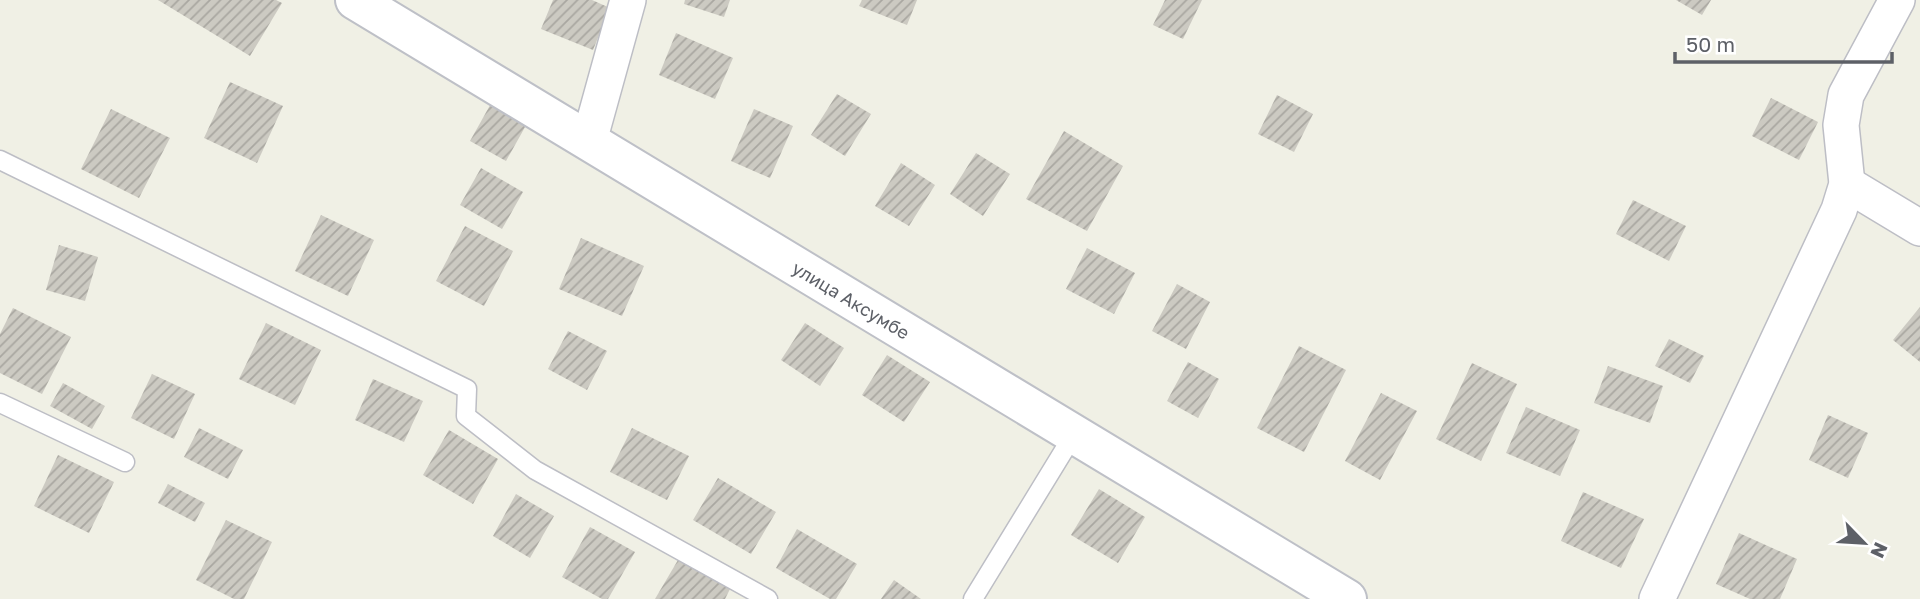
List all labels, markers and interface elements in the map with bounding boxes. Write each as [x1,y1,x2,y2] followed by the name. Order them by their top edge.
[1675,21,1892,65] scale bar
[1686,31,1735,57] text: 50 m
[788,256,914,344] street label: улица Аксумбе
[1829,508,1899,578] north arrow
[1866,539,1893,562] text: N

